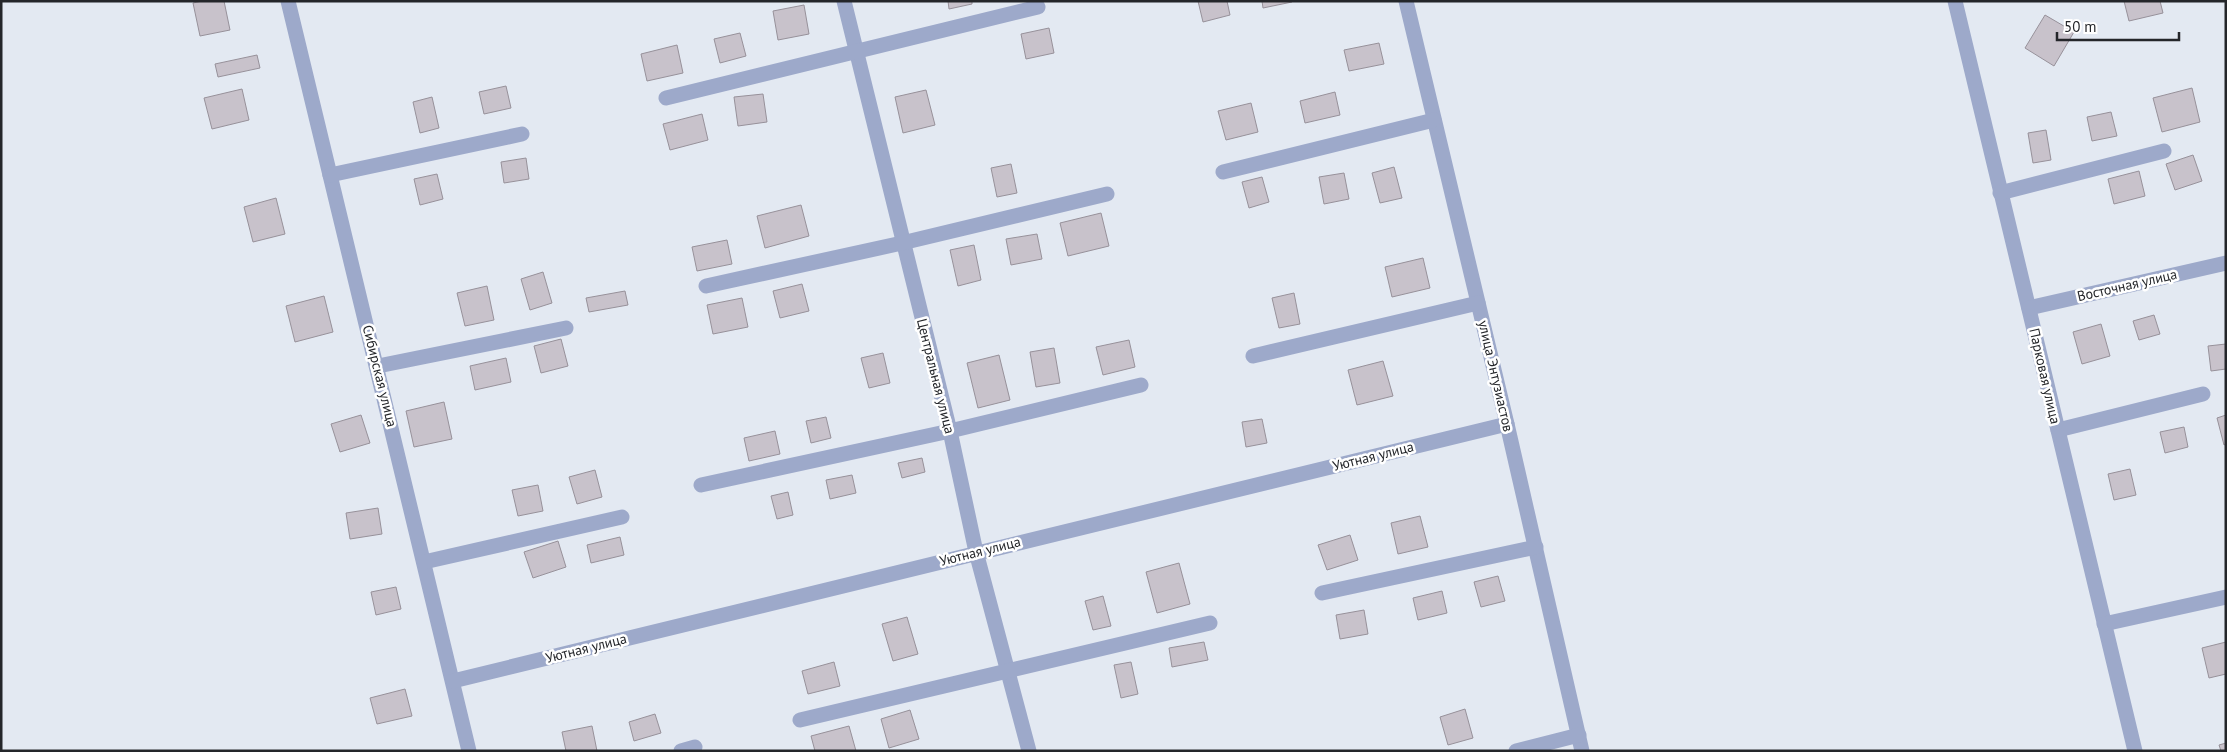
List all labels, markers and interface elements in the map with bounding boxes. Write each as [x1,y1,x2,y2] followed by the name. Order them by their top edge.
[2057,10,2180,42] scale bar
[2064,17,2097,36] text: 50 m
[2075,265,2179,305] street label: Восточная улица
[913,317,959,436] street label: Центральная улица
[1474,319,1518,433] street label: улица Энтузиастов
[359,323,401,429] street label: Сибирская улица
[2025,326,2065,426] street label: Парковая улица
[1331,437,1415,475] street label: Уютная улица
[938,532,1022,570] street label: Уютная улица
[544,629,628,667] street label: Уютная улица

